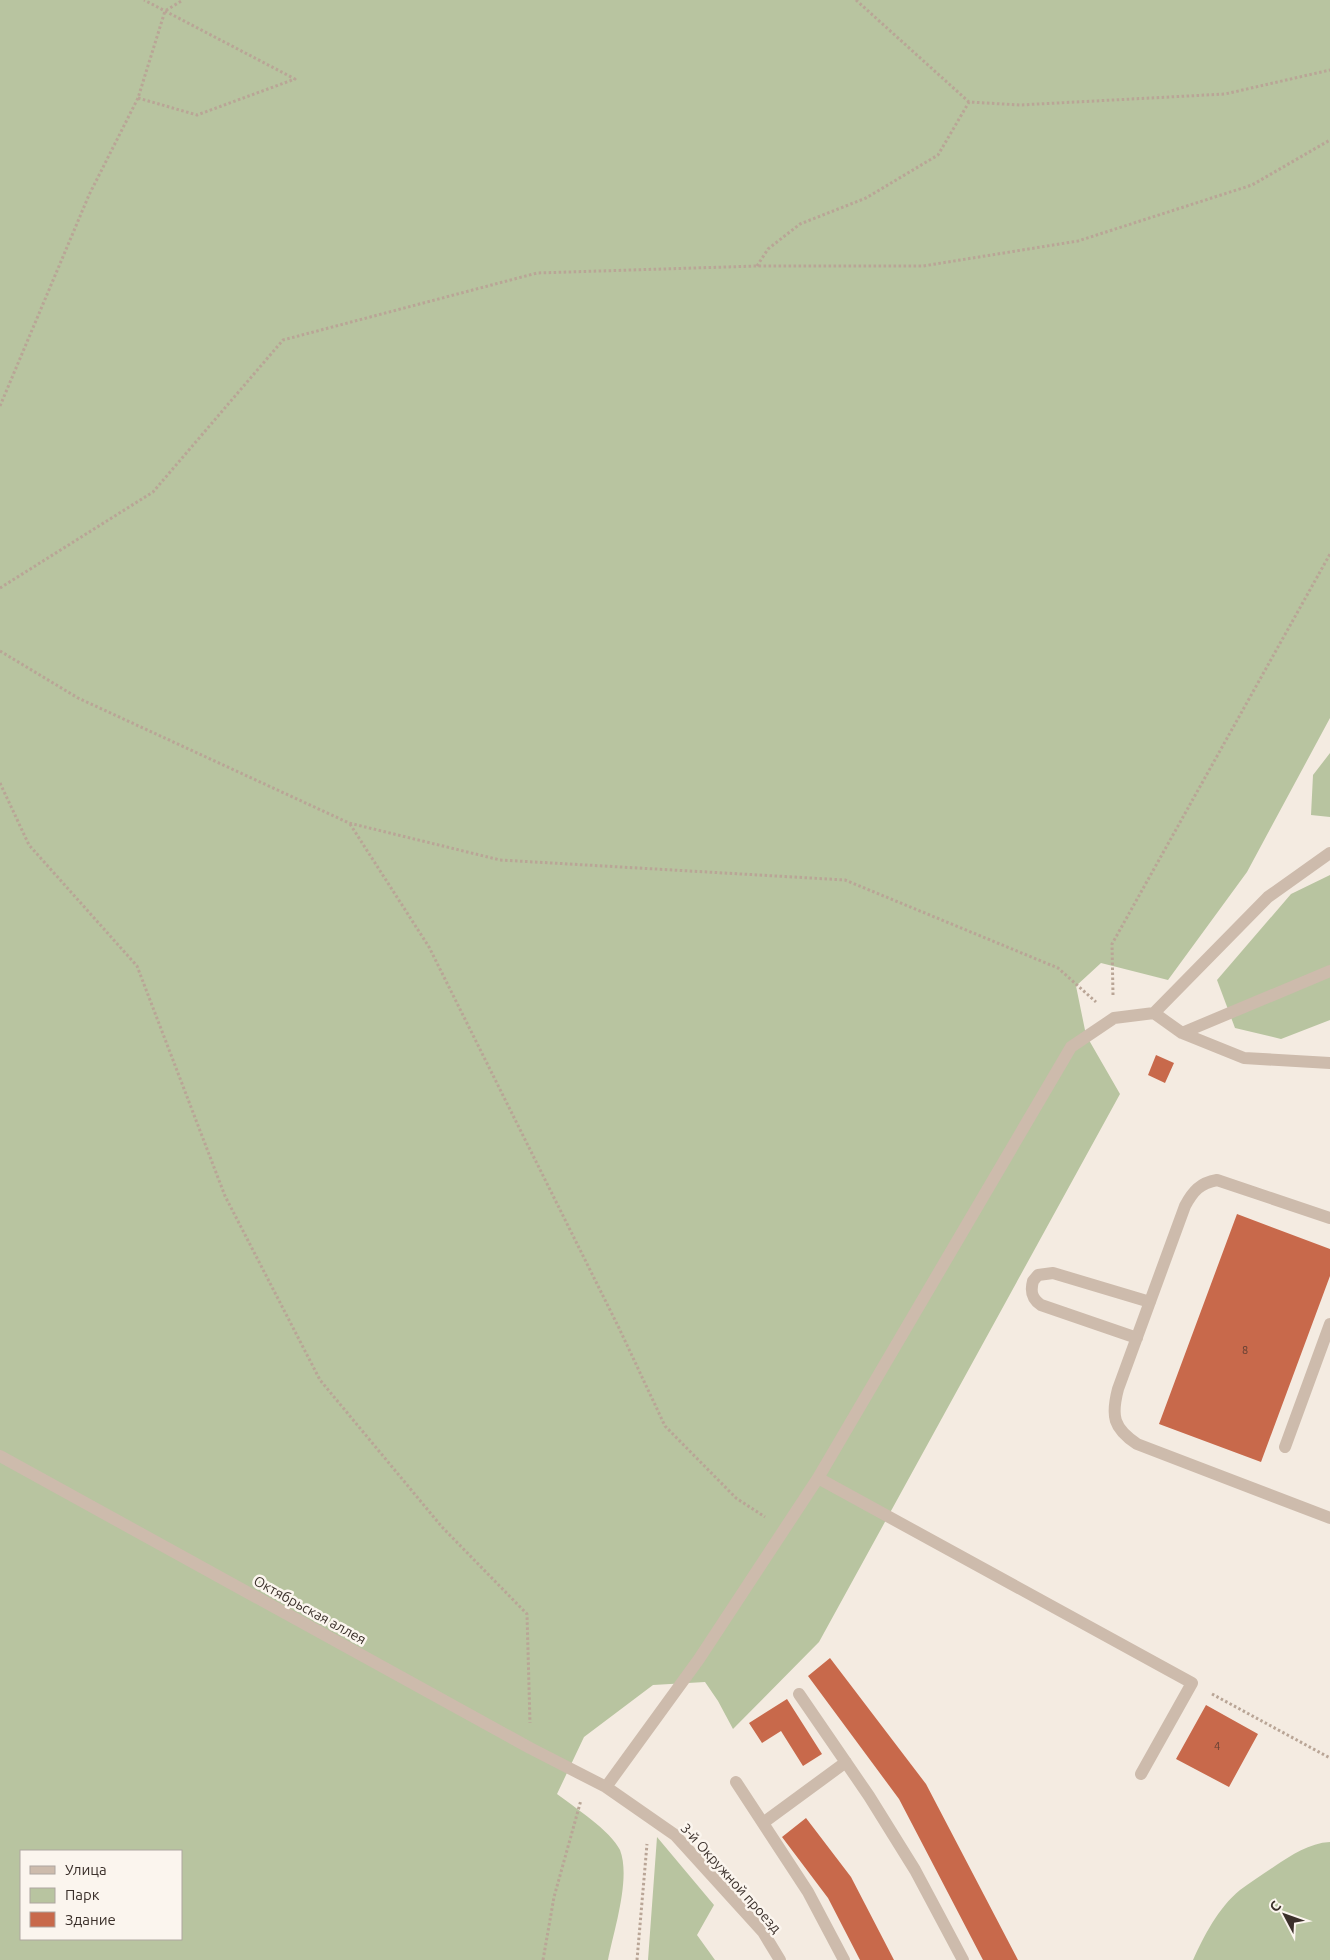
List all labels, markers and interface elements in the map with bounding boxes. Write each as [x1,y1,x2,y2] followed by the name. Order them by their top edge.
[1242,1344,1248,1356] house number: 8
[251,1572,369,1648] street label: Октябрьская аллея
[1214,1740,1220,1752] house number: 4
[678,1820,784,1936] street label: 3-й Окружной проезд
[20,1850,182,1940] legend
[65,1861,107,1878] text: Улица
[65,1886,100,1903] text: Парк
[1260,1890,1310,1940] north arrow
[1266,1898,1284,1915] text: С
[65,1911,116,1928] text: Здание

